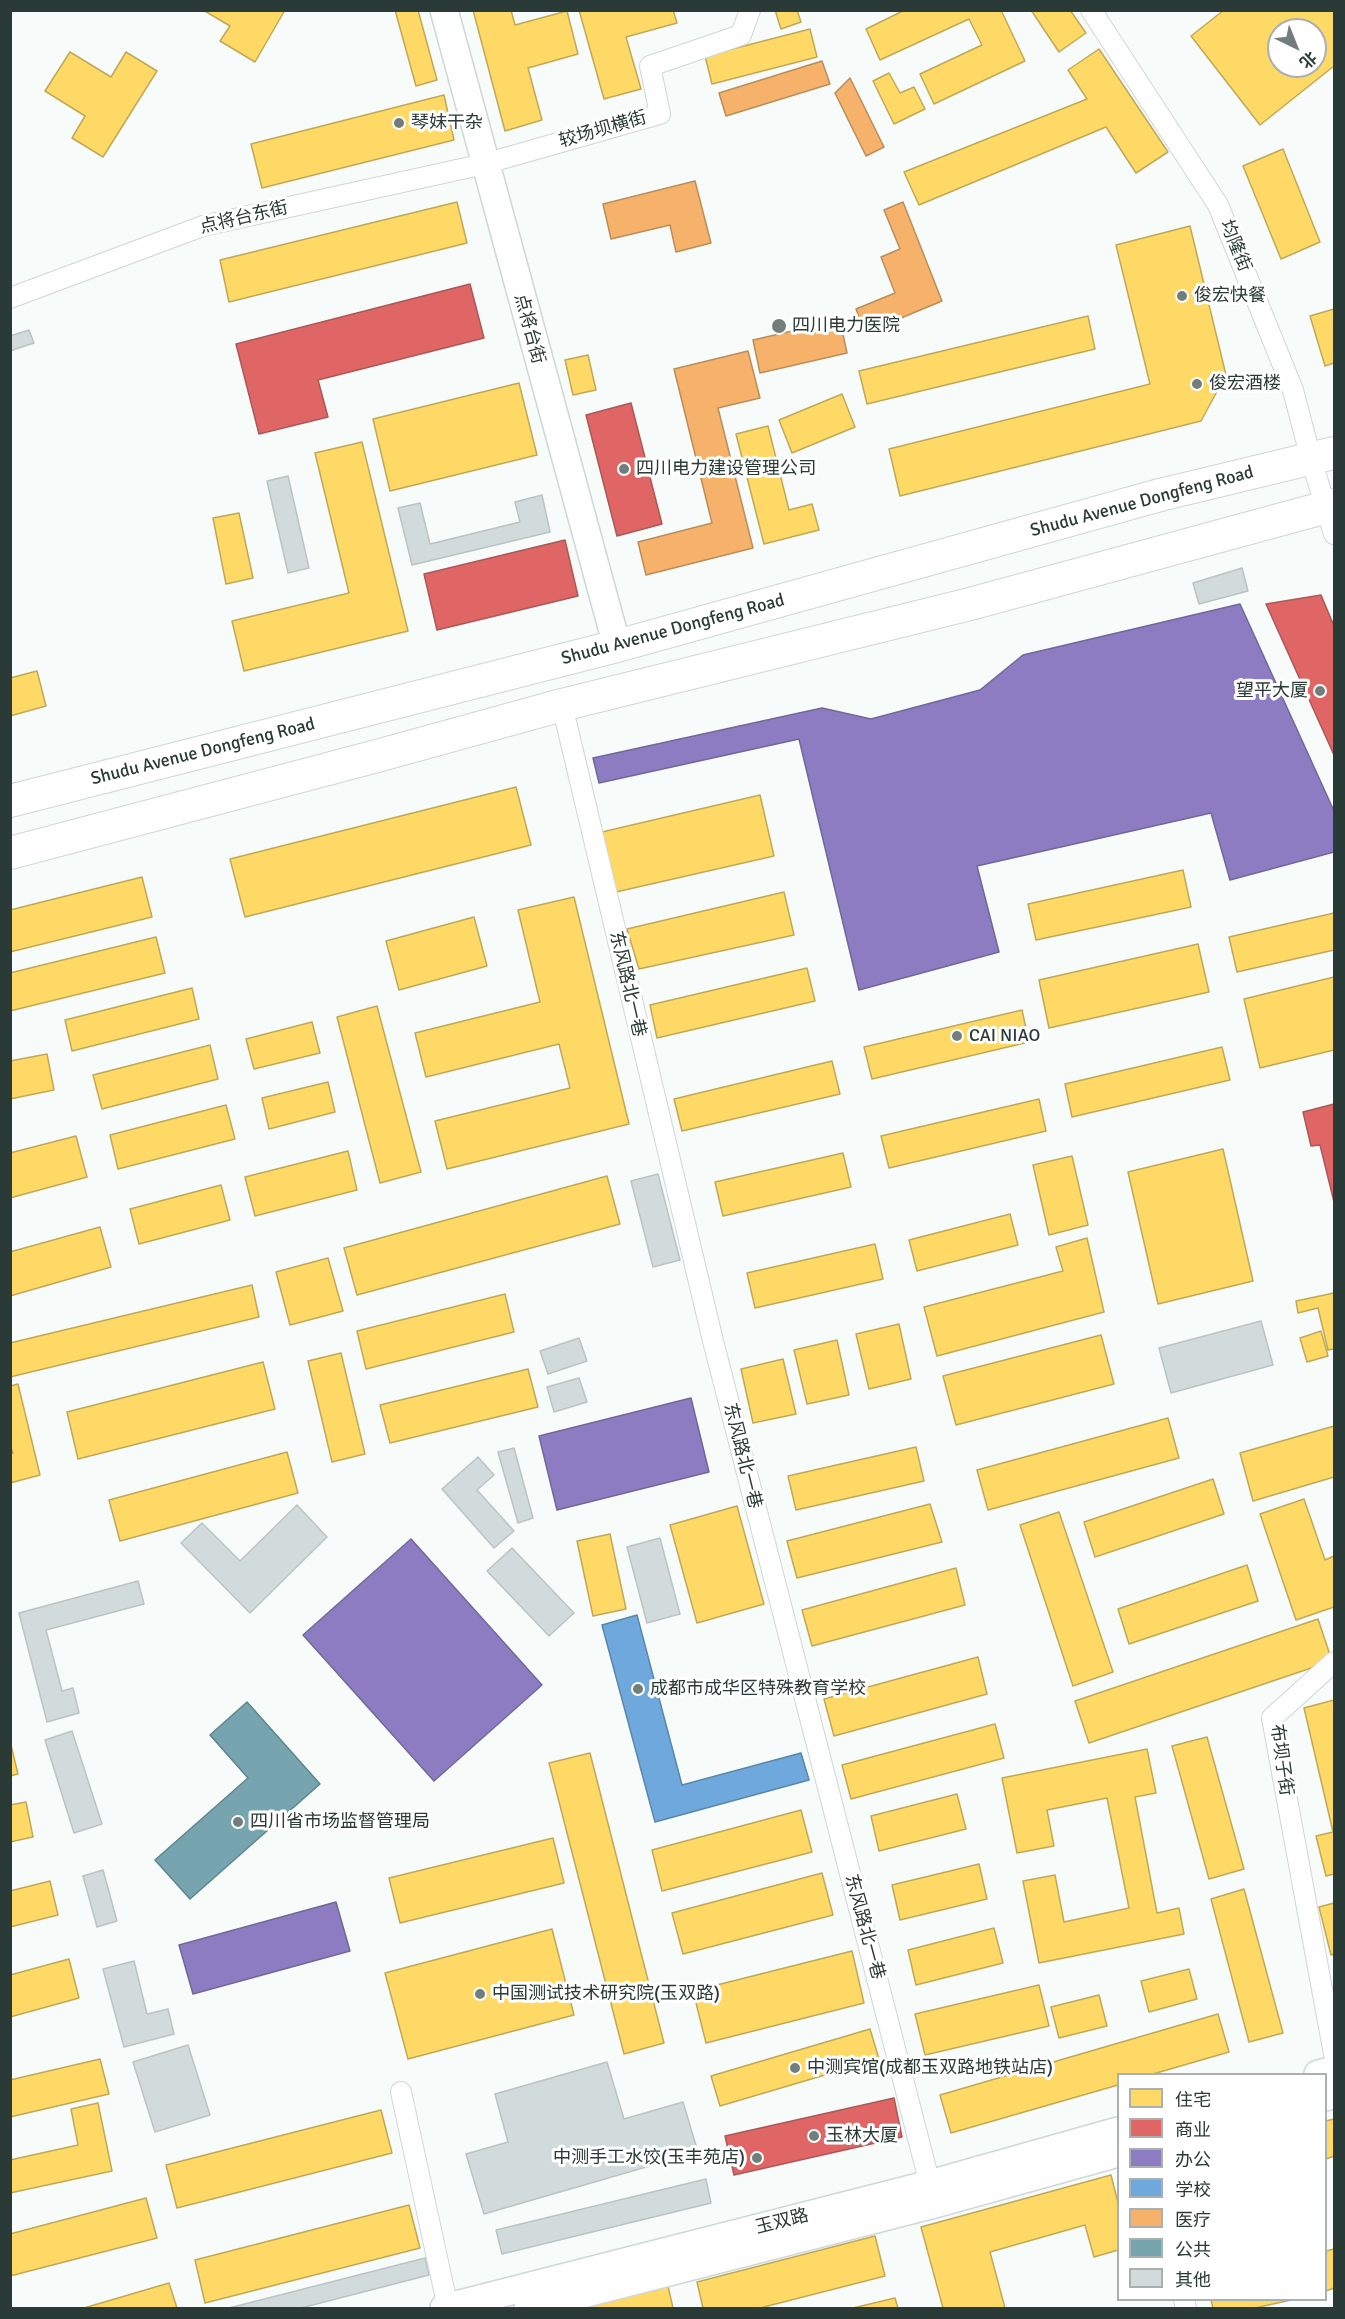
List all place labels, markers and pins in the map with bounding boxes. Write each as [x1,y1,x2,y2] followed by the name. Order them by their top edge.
[411,112,483,134] place label: 琴妹干杂
[392,116,406,130] marker: 琴妹干杂
[1194,285,1266,307] place label: 俊宏快餐
[1175,289,1189,303] marker: 俊宏快餐
[792,315,900,337] place label: 四川电力医院
[770,317,788,335] marker: 四川电力医院
[1209,373,1281,395] place label: 俊宏酒楼
[1190,377,1204,391] marker: 俊宏酒楼
[636,458,816,480] place label: 四川电力建设管理公司
[617,462,631,476] marker: 四川电力建设管理公司
[1236,680,1308,702] place label: 望平大厦
[1313,684,1327,698] marker: 望平大厦
[969,1025,1040,1047] place label: CAI NIAO
[950,1029,964,1043] marker: CAI NIAO
[650,1678,866,1700] place label: 成都市成华区特殊教育学校
[631,1682,645,1696] marker: 成都市成华区特殊教育学校
[250,1811,430,1833] place label: 四川省市场监督管理局
[231,1815,245,1829] marker: 四川省市场监督管理局
[492,1983,720,2005] place label: 中国测试技术研究院(玉双路)
[473,1987,487,2001] marker: 中国测试技术研究院(玉双路)
[807,2057,1053,2079] place label: 中测宾馆(成都玉双路地铁站店)
[788,2061,802,2075] marker: 中测宾馆(成都玉双路地铁站店)
[826,2125,898,2147] place label: 玉林大厦
[807,2129,821,2143] marker: 玉林大厦
[553,2147,745,2169] place label: 中测手工水饺(玉丰苑店)
[750,2151,764,2165] marker: 中测手工水饺(玉丰苑店)

